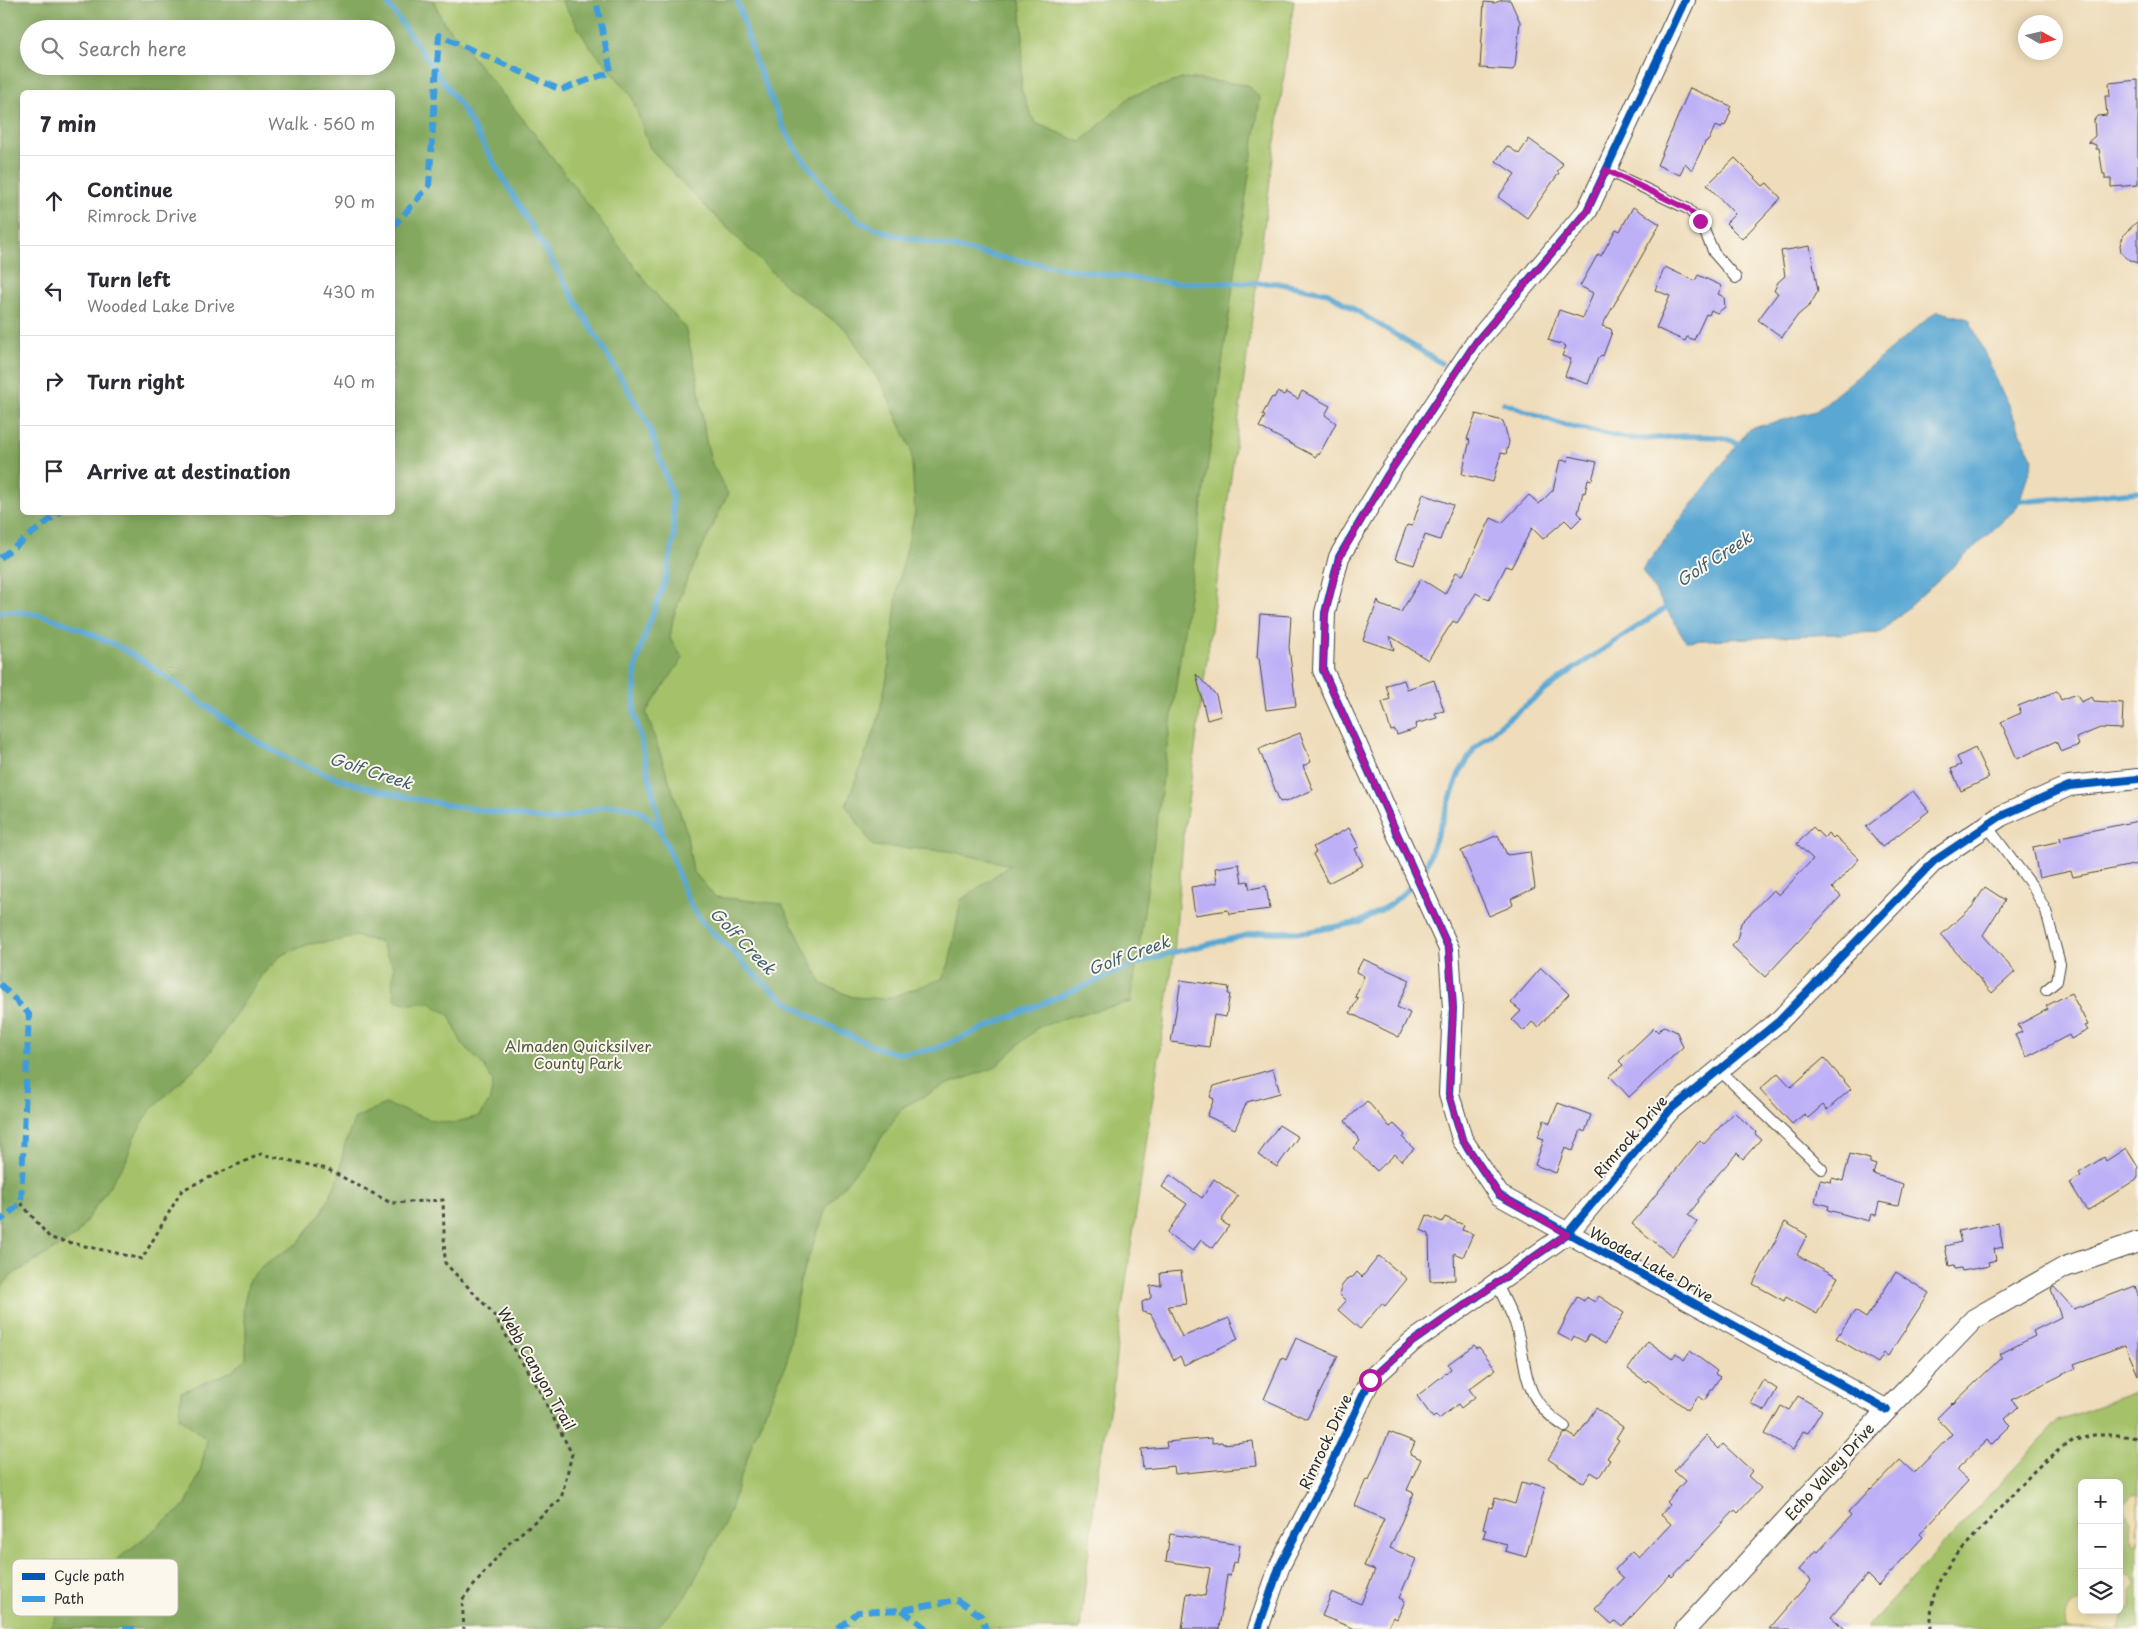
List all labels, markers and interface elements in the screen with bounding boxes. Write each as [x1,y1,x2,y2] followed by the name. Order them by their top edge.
[2018,15,2063,60] north arrow
[20,20,395,75] search box
[38,34,66,62] icon: search
[78,34,187,62] text: Search here
[40,107,96,139] text: 7 min
[268,111,375,135] text: Walk · 560 m
[87,175,173,203] text: Continue
[40,187,68,215] icon: ahead
[334,189,375,213] text: 90 m
[87,203,197,227] text: Rimrock Drive
[1689,210,1712,233] route end
[87,265,171,293] text: Turn left
[40,277,68,305] icon: left
[323,279,375,303] text: 430 m
[87,293,235,317] text: Wooded Lake Drive
[40,367,68,395] icon: right
[87,367,185,395] text: Turn right
[333,369,375,393] text: 40 m
[40,457,68,485] icon: arrive
[87,457,291,485] text: Arrive at destination
[1671,524,1757,591] water label: Golf Creek
[327,745,417,795] water label: Golf Creek
[705,901,783,980] water label: Golf Creek
[1084,928,1174,980] water label: Golf Creek
[505,1034,651,1074] park label: Almaden Quicksilver County Park
[1587,1090,1672,1182] street label: Rimrock Drive
[1585,1220,1718,1307] street label: Wooded Lake Drive
[493,1303,582,1434] street label: Webb Canyon Trail
[1359,1369,1382,1392] route start
[1292,1390,1357,1493] street label: Rimrock Drive
[1779,1417,1879,1525] street label: Echo Valley Drive
[2078,1479,2123,1614] map controls
[2078,1479,2123,1524] button: +
[2078,1524,2123,1569] button: −
[12,1559,178,1616] legend
[54,1565,125,1586] text: Cycle path
[2078,1569,2123,1614] button: layers
[54,1588,84,1609] text: Path

